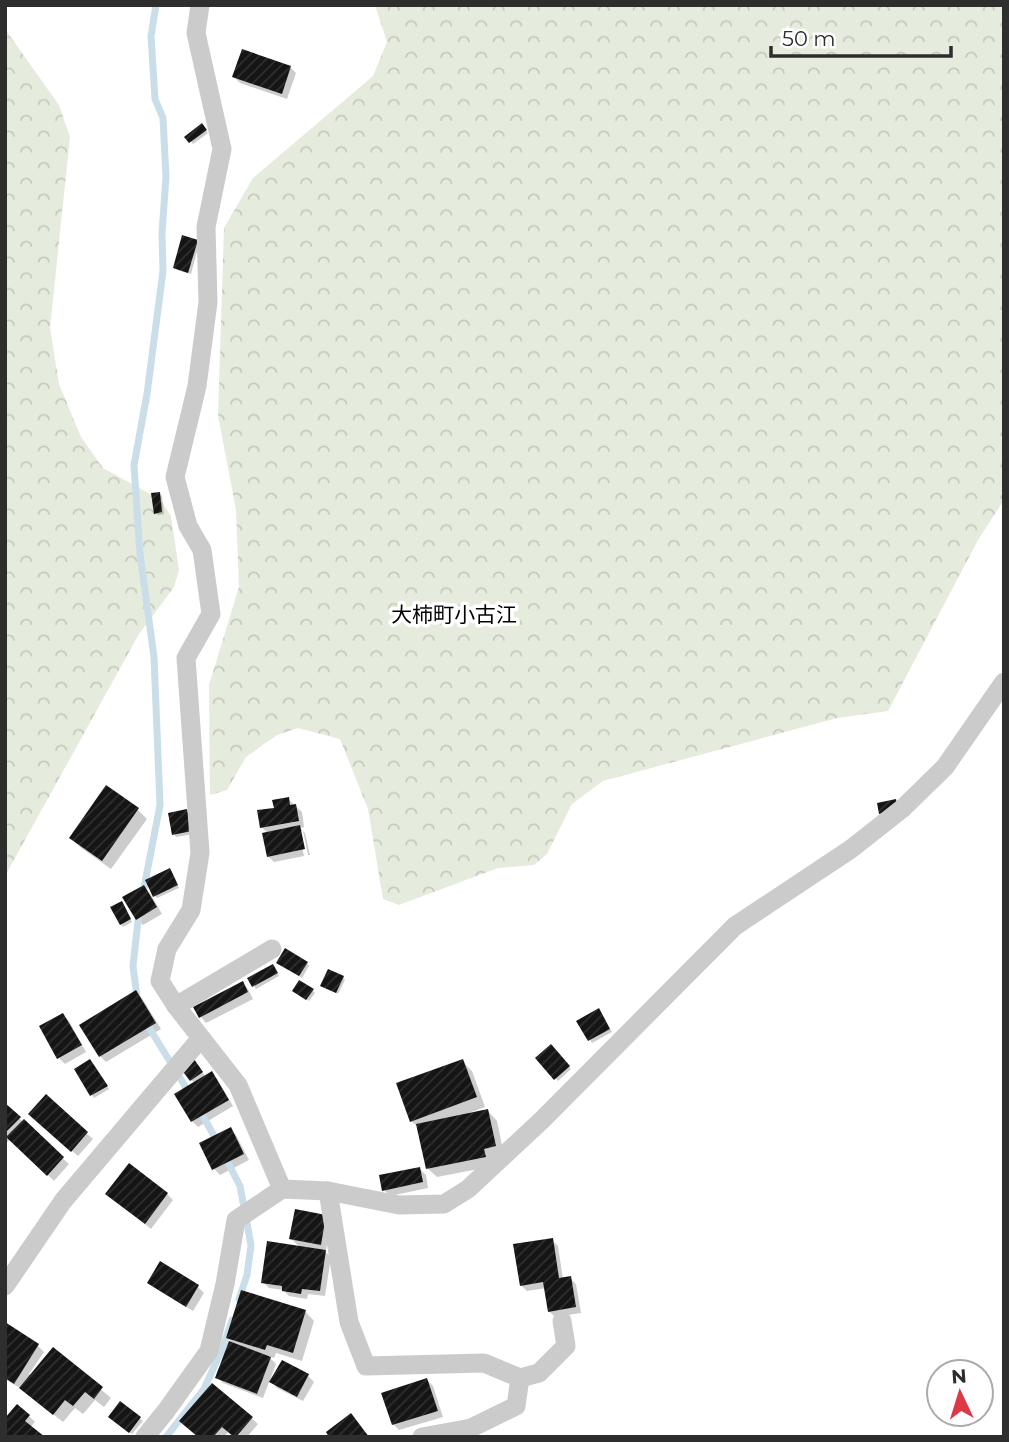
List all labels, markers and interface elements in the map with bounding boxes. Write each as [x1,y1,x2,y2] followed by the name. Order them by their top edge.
[771,14,951,58] scale bar
[782,26,836,51] text: 50 m
[391,602,517,627] district label: 大柿町小古江
[925,1358,995,1428] north arrow
[950,1365,967,1389] text: N

